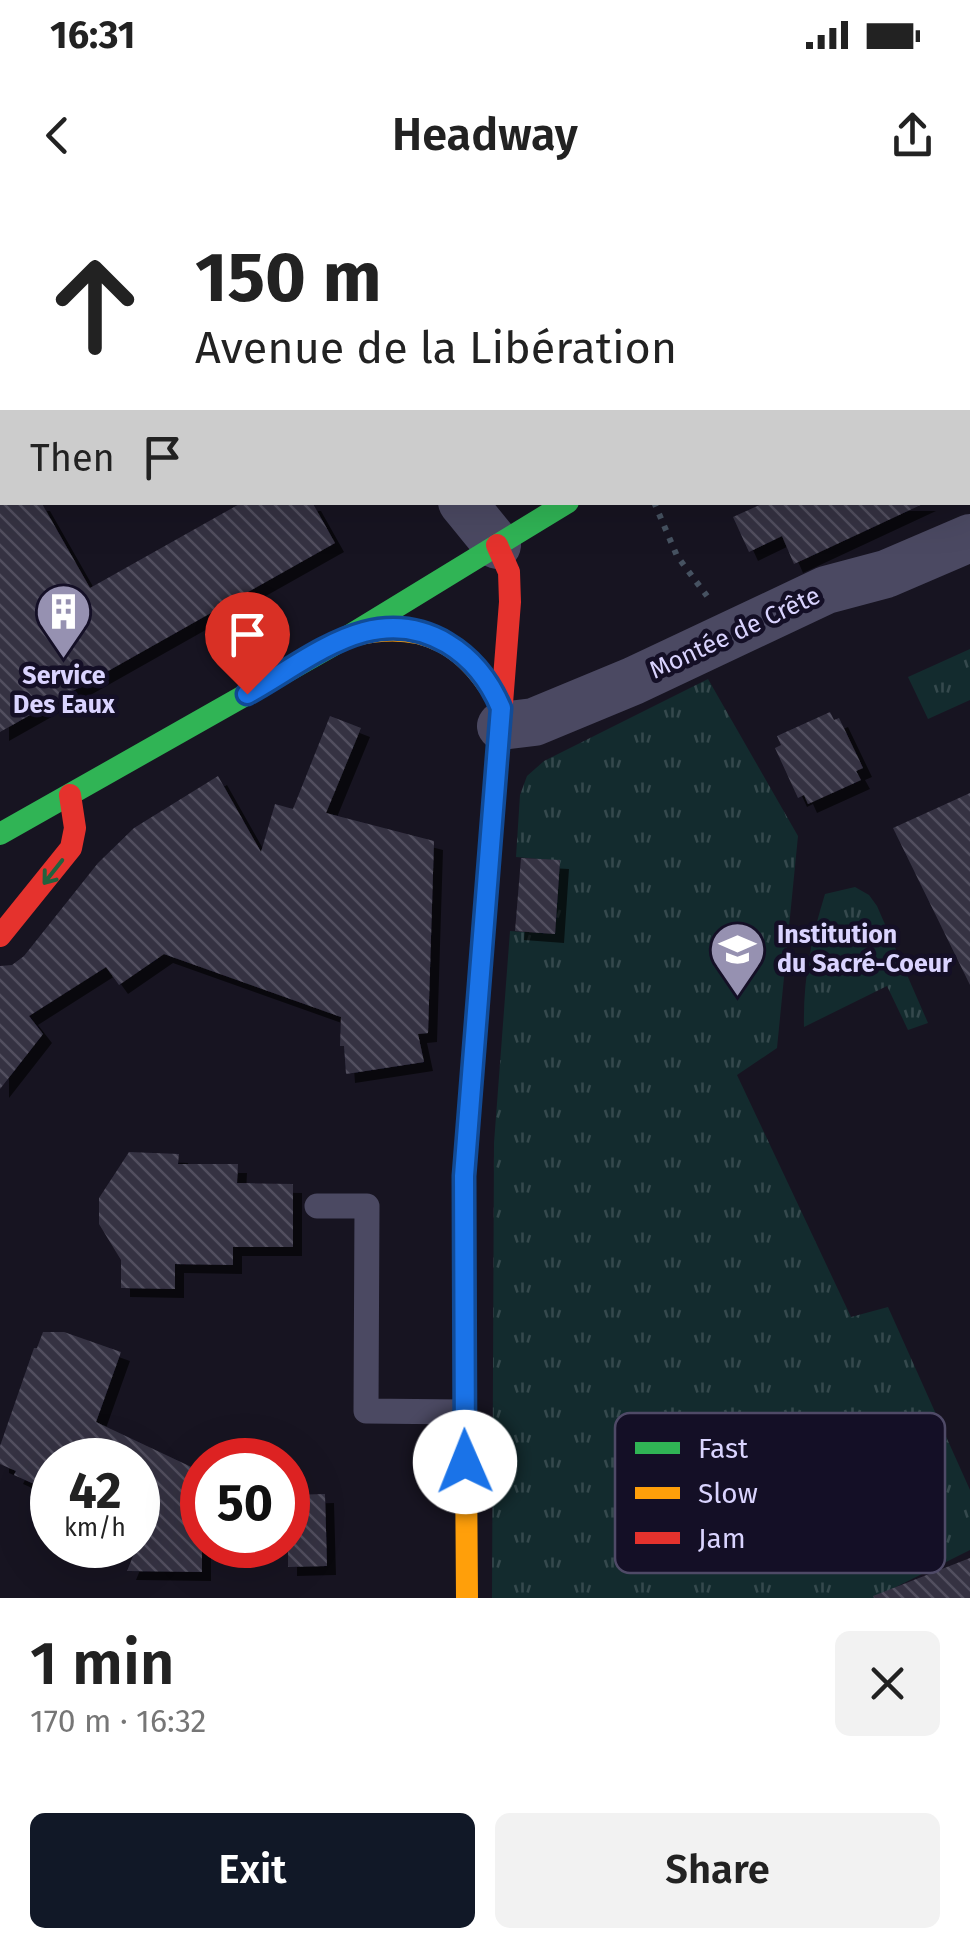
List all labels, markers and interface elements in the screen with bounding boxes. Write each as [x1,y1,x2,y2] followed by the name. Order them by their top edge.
[50,12,135,58] text: 16:31
[30,108,85,163] icon: back
[392,108,578,162] text: Headway
[885,108,940,163] icon: share
[195,236,382,320] text: 150 m
[30,240,160,370] icon: ahead
[195,321,677,375] text: Avenue de la Libération
[135,430,190,485] icon: arrive
[30,435,115,481] text: Then
[645,580,825,686] street label: Montée de Crête
[34,581,94,660] building icon: Service Des Eaux
[205,592,290,695] pin
[220,607,275,662] icon: arrive
[13,661,116,720] place label: Service Des Eaux
[42,858,64,884] one-way arrow
[708,919,768,998] school or university icon: Institution du Sacré-Coeur
[777,920,953,979] place label: Institution du Sacré-Coeur
[413,1410,517,1514] position arrow
[615,1413,945,1573] legend
[698,1432,749,1465] text: Fast
[180,1438,310,1568] speed limit sign: 50
[68,1461,122,1521] text: 42
[698,1477,758,1510] text: Slow
[64,1513,126,1543] text: km/h
[698,1522,746,1555] text: Jam
[30,1628,175,1700] text: 1 min
[835,1631,940,1736] button: close
[30,1702,206,1740] text: 170 m · 16:32
[30,1813,475,1928] button: Exit
[495,1813,940,1928] button: Share

